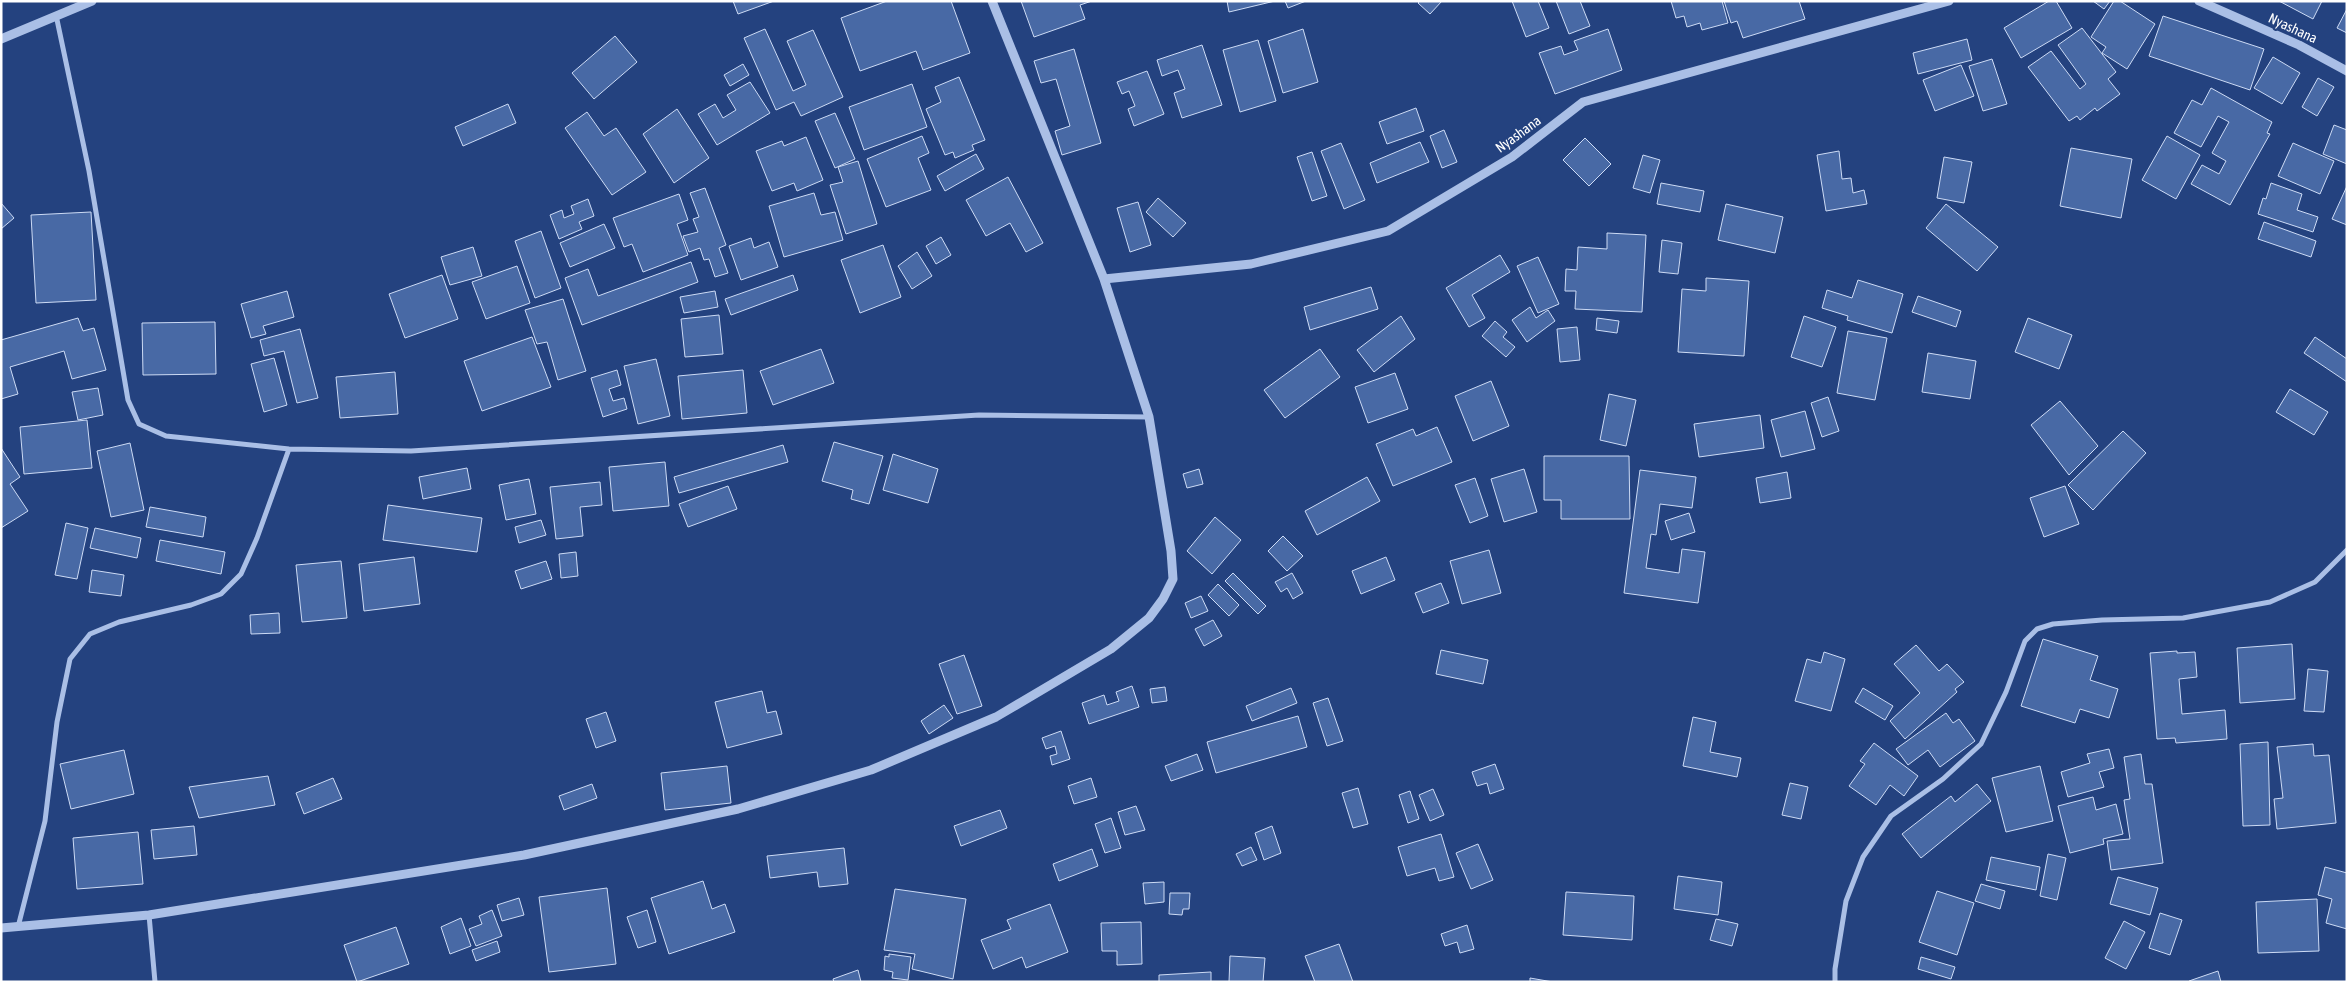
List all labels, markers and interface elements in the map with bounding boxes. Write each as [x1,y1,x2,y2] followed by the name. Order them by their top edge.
[2266,10,2320,46] street label: Nyashana
[1492,112,1544,156] street label: Nyashana

